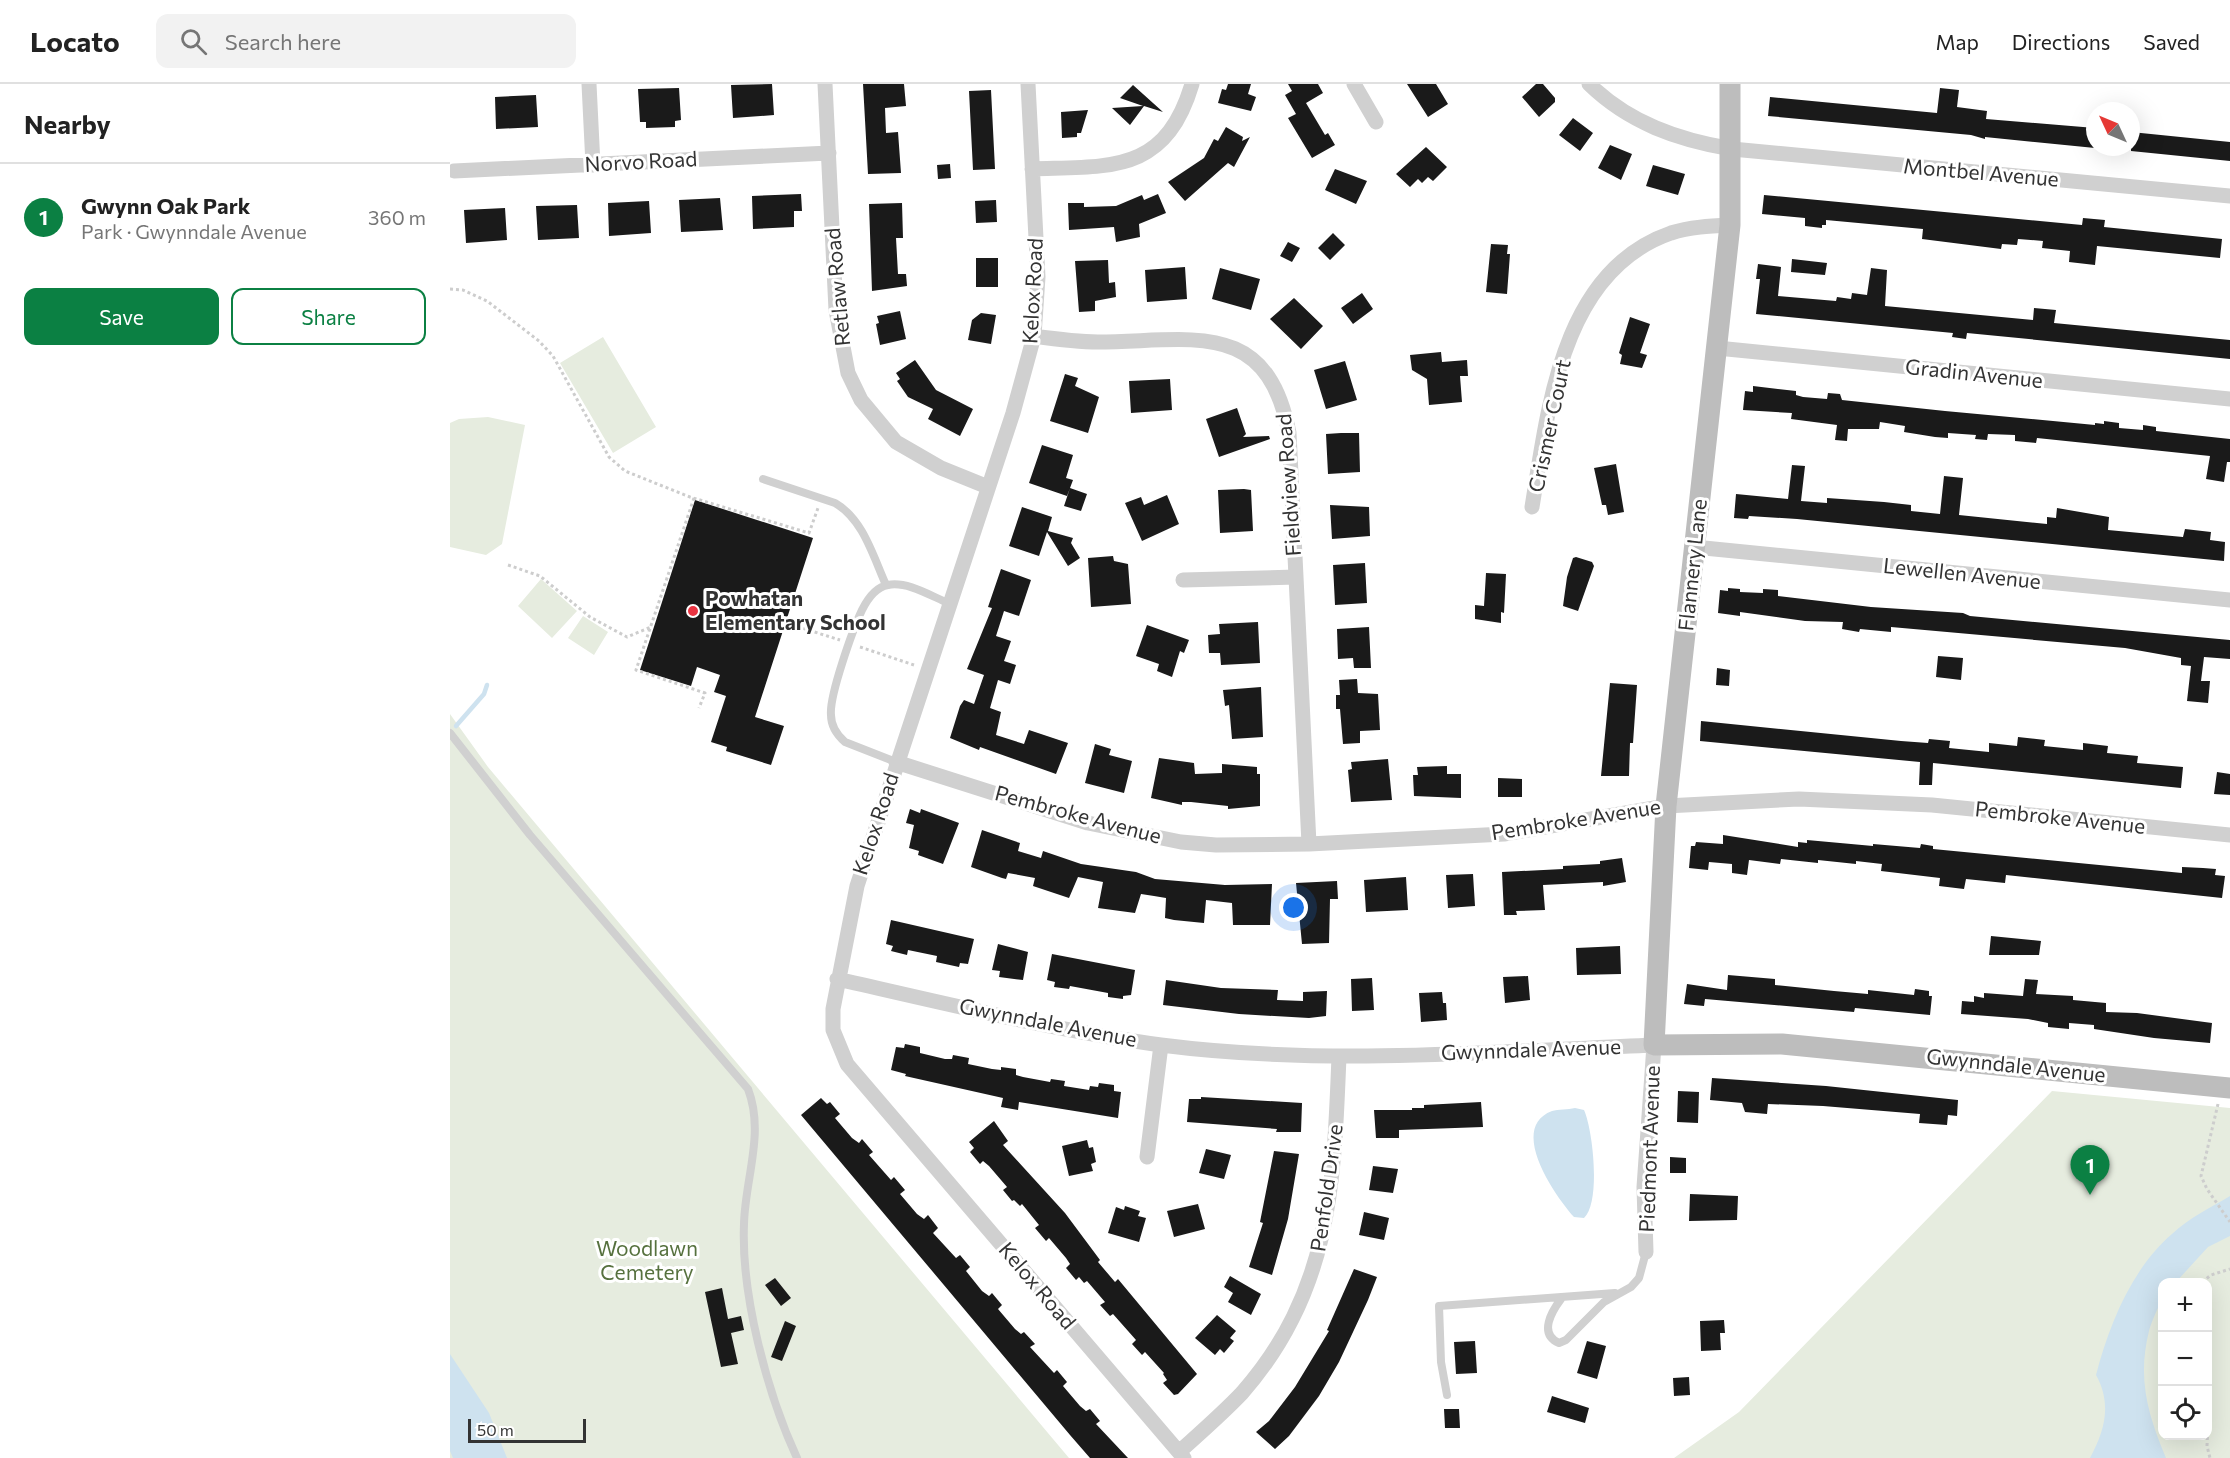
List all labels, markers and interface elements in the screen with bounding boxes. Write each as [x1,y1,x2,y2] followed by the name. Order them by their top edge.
[156,14,576,68] search box
[30,24,120,58] text: Locato
[177,25,210,58] icon: search
[225,28,341,55] text: Search here
[1936,29,1979,54] text: Map
[2012,29,2110,54] text: Directions
[2143,29,2200,54] text: Saved
[2086,102,2140,156] north arrow
[24,108,111,139] text: Nearby
[584,145,698,176] street label: Norvo Road
[1902,152,2060,191] street label: Montbel Avenue
[81,192,250,219] text: Gwynn Oak Park
[39,205,48,229] text: 1
[368,205,426,229] text: 360 m
[81,219,307,243] text: Park · Gwynndale Avenue
[819,227,854,347] street label: Retlaw Road
[1016,237,1047,345] street label: Kelox Road
[24,288,219,345] button: Save
[231,288,426,345] button: Share
[1904,353,2044,392] street label: Gradin Avenue
[1522,357,1575,494] street label: Crismer Court
[1270,413,1305,557] street label: Fieldview Road
[1672,497,1711,632] street label: Flannery Lane
[1882,552,2042,593] street label: Lewellen Avenue
[705,585,886,634] place label: Powhatan Elementary School
[686,604,700,618] marker: Powhatan Elementary School
[846,769,903,878] street label: Kelox Road
[992,779,1164,848] street label: Pembroke Avenue
[1489,793,1662,844] street label: Pembroke Avenue
[1974,795,2147,838] street label: Pembroke Avenue
[1279,893,1308,922] your location
[957,992,1139,1051] street label: Gwynndale Avenue
[1440,1033,1621,1064] street label: Gwynndale Avenue
[1925,1043,2107,1086] street label: Gwynndale Avenue
[1633,1065,1664,1233] street label: Piedmont Avenue
[1304,1122,1347,1253] street label: Penfold Drive
[2070,1146,2110,1195] pin: 1
[596,1235,698,1284] park label: Woodlawn Cemetery
[994,1236,1082,1334] street label: Kelox Road
[2158,1278,2212,1440] map controls
[2158,1278,2212,1332] button: +
[2158,1332,2212,1386] button: −
[2158,1386,2212,1440] button: locate
[468,1416,586,1444] scale bar
[477,1420,514,1439] text: 50 m

